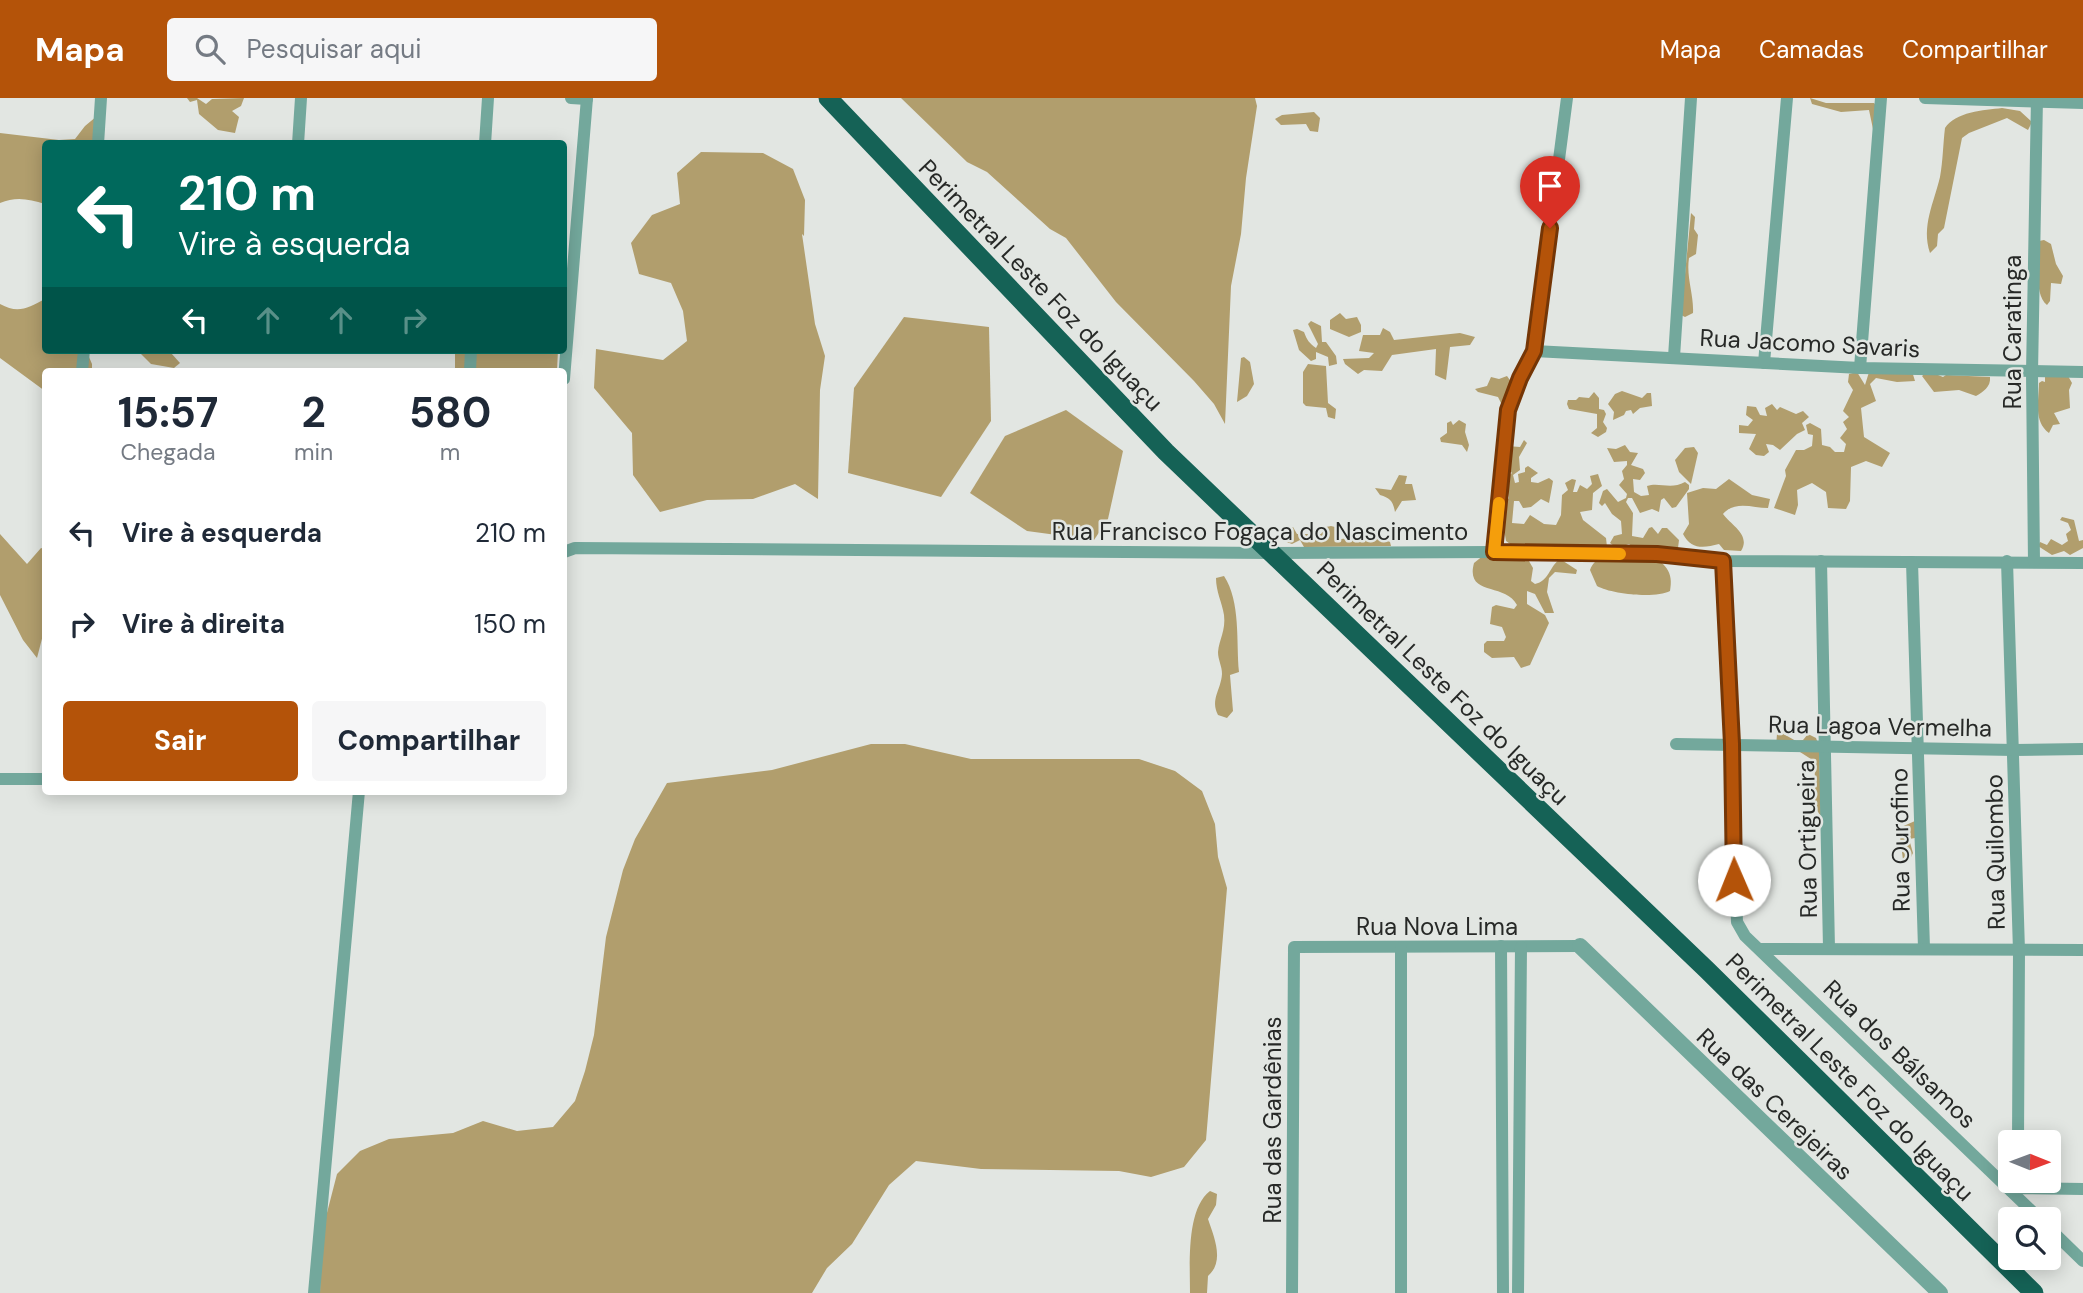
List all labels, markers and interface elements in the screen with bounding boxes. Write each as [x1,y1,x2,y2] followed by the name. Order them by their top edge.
[167,18,657,81] search box
[35,28,125,71] text: Mapa
[191,30,229,68] icon: search
[247,32,421,66] text: Pesquisar aqui
[1660,34,1721,65] text: Mapa
[1759,34,1864,65] text: Camadas
[1902,34,2048,65] text: Compartilhar
[912,152,1170,418] street label: Perimetral Leste Foz do Iguaçu
[1520,156,1580,228] pin
[178,161,316,225] text: 210 m
[1531,167,1569,205] icon: arrive
[63,168,154,259] icon: left
[178,223,410,265] text: Vire à esquerda
[1997,255,2028,409] street label: Rua Caratinga
[176,301,214,339] icon: left
[249,301,287,339] icon: ahead
[322,301,360,339] icon: ahead
[395,301,433,339] icon: right
[1699,322,1921,364] street label: Rua Jacomo Savaris
[118,385,218,440] text: 15:57
[301,385,326,440] text: 2
[409,385,491,440] text: 580
[120,437,215,467] text: Chegada
[294,437,333,467] text: min
[440,437,460,467] text: m
[63,514,101,552] icon: left
[122,516,322,550] text: Vire à esquerda
[475,516,546,550] text: 210 m
[1052,516,1468,547] street label: Rua Francisco Fogaça do Nascimento
[1310,554,1576,812] street label: Perimetral Leste Foz do Iguaçu
[63,605,101,643] icon: right
[122,607,285,641] text: Vire à direita
[474,607,546,641] text: 150 m
[63,701,298,781] button: Sair
[312,701,546,781] button: Compartilhar
[1768,709,1992,743] street label: Rua Lagoa Vermelha
[1790,759,1824,919] street label: Rua Ortigueira
[1883,768,1917,912] street label: Rua Ourofino
[1978,774,2012,930] street label: Rua Quilombo
[1697,843,1771,917] position arrow
[1356,911,1518,942] street label: Rua Nova Lima
[1719,946,1981,1208] street label: Perimetral Leste Foz do Iguaçu
[1817,973,1983,1135] street label: Rua dos Bálsamos
[1257,1017,1288,1223] street label: Rua das Gardênias
[1690,1021,1860,1187] street label: Rua das Cerejeiras
[1998,1130,2062,1194] north arrow
[1998,1130,2061,1270] map controls
[1998,1207,2061,1270] button: search

